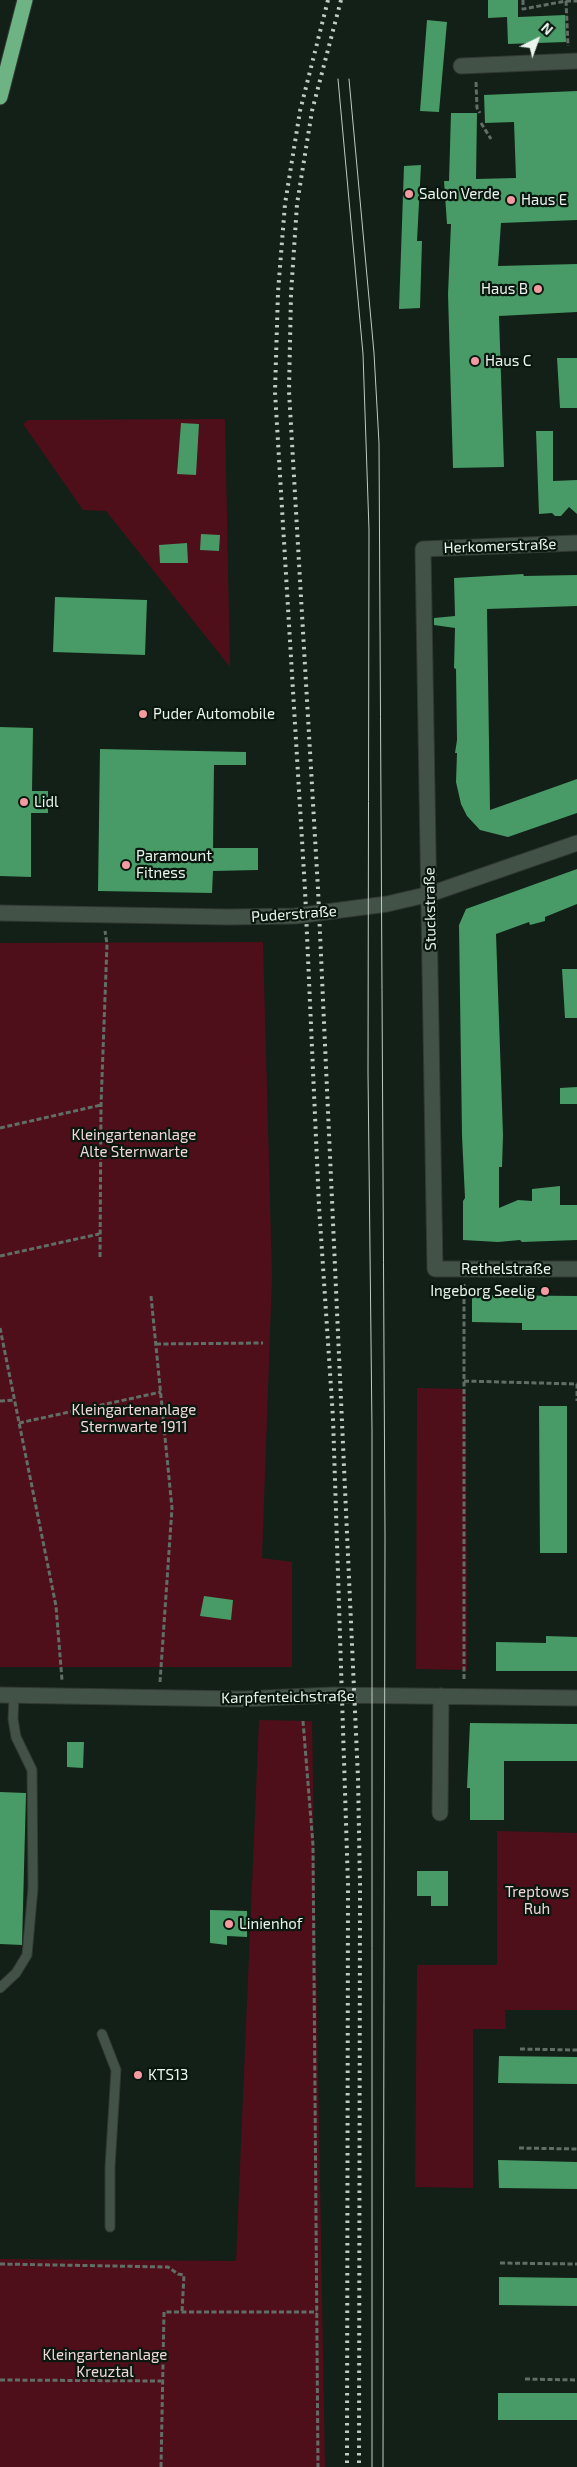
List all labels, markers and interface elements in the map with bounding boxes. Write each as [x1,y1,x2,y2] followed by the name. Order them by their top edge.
[512,15,562,65] north arrow
[538,19,557,38] text: N
[419,185,500,203] place label: Salon Verde
[403,188,415,200] marker: Salon Verde
[521,191,567,209] place label: Haus E
[505,194,517,206] marker: Haus E
[481,280,528,298] place label: Haus B
[532,283,544,295] marker: Haus B
[485,352,531,370] place label: Haus C
[469,355,481,367] marker: Haus C
[443,535,557,557] street label: Herkomerstraße
[153,705,275,723] place label: Puder Automobile
[137,708,149,720] marker: Puder Automobile
[34,793,58,811] place label: Lidl
[18,796,30,808] marker: Lidl
[136,847,212,882] place label: Paramount Fitness
[120,859,132,871] marker: Paramount Fitness
[420,867,440,951] street label: Stuckstraße
[251,902,337,926] street label: Puderstraße
[72,1126,196,1161] park label: Kleingartenanlage Alte Sternwarte
[461,1260,551,1278] street label: Rethelstraße
[430,1282,535,1300] place label: Ingeborg Seelig
[539,1285,551,1297] marker: Ingeborg Seelig
[72,1401,196,1436] park label: Kleingartenanlage Sternwarte 1911
[221,1687,355,1707] street label: Karpfenteichstraße
[505,1883,569,1918] park label: Treptows Ruh
[239,1915,303,1933] place label: Linienhof
[223,1918,235,1930] marker: Linienhof
[148,2066,188,2084] place label: KTS13
[132,2069,144,2081] marker: KTS13
[43,2346,167,2381] park label: Kleingartenanlage Kreuztal

